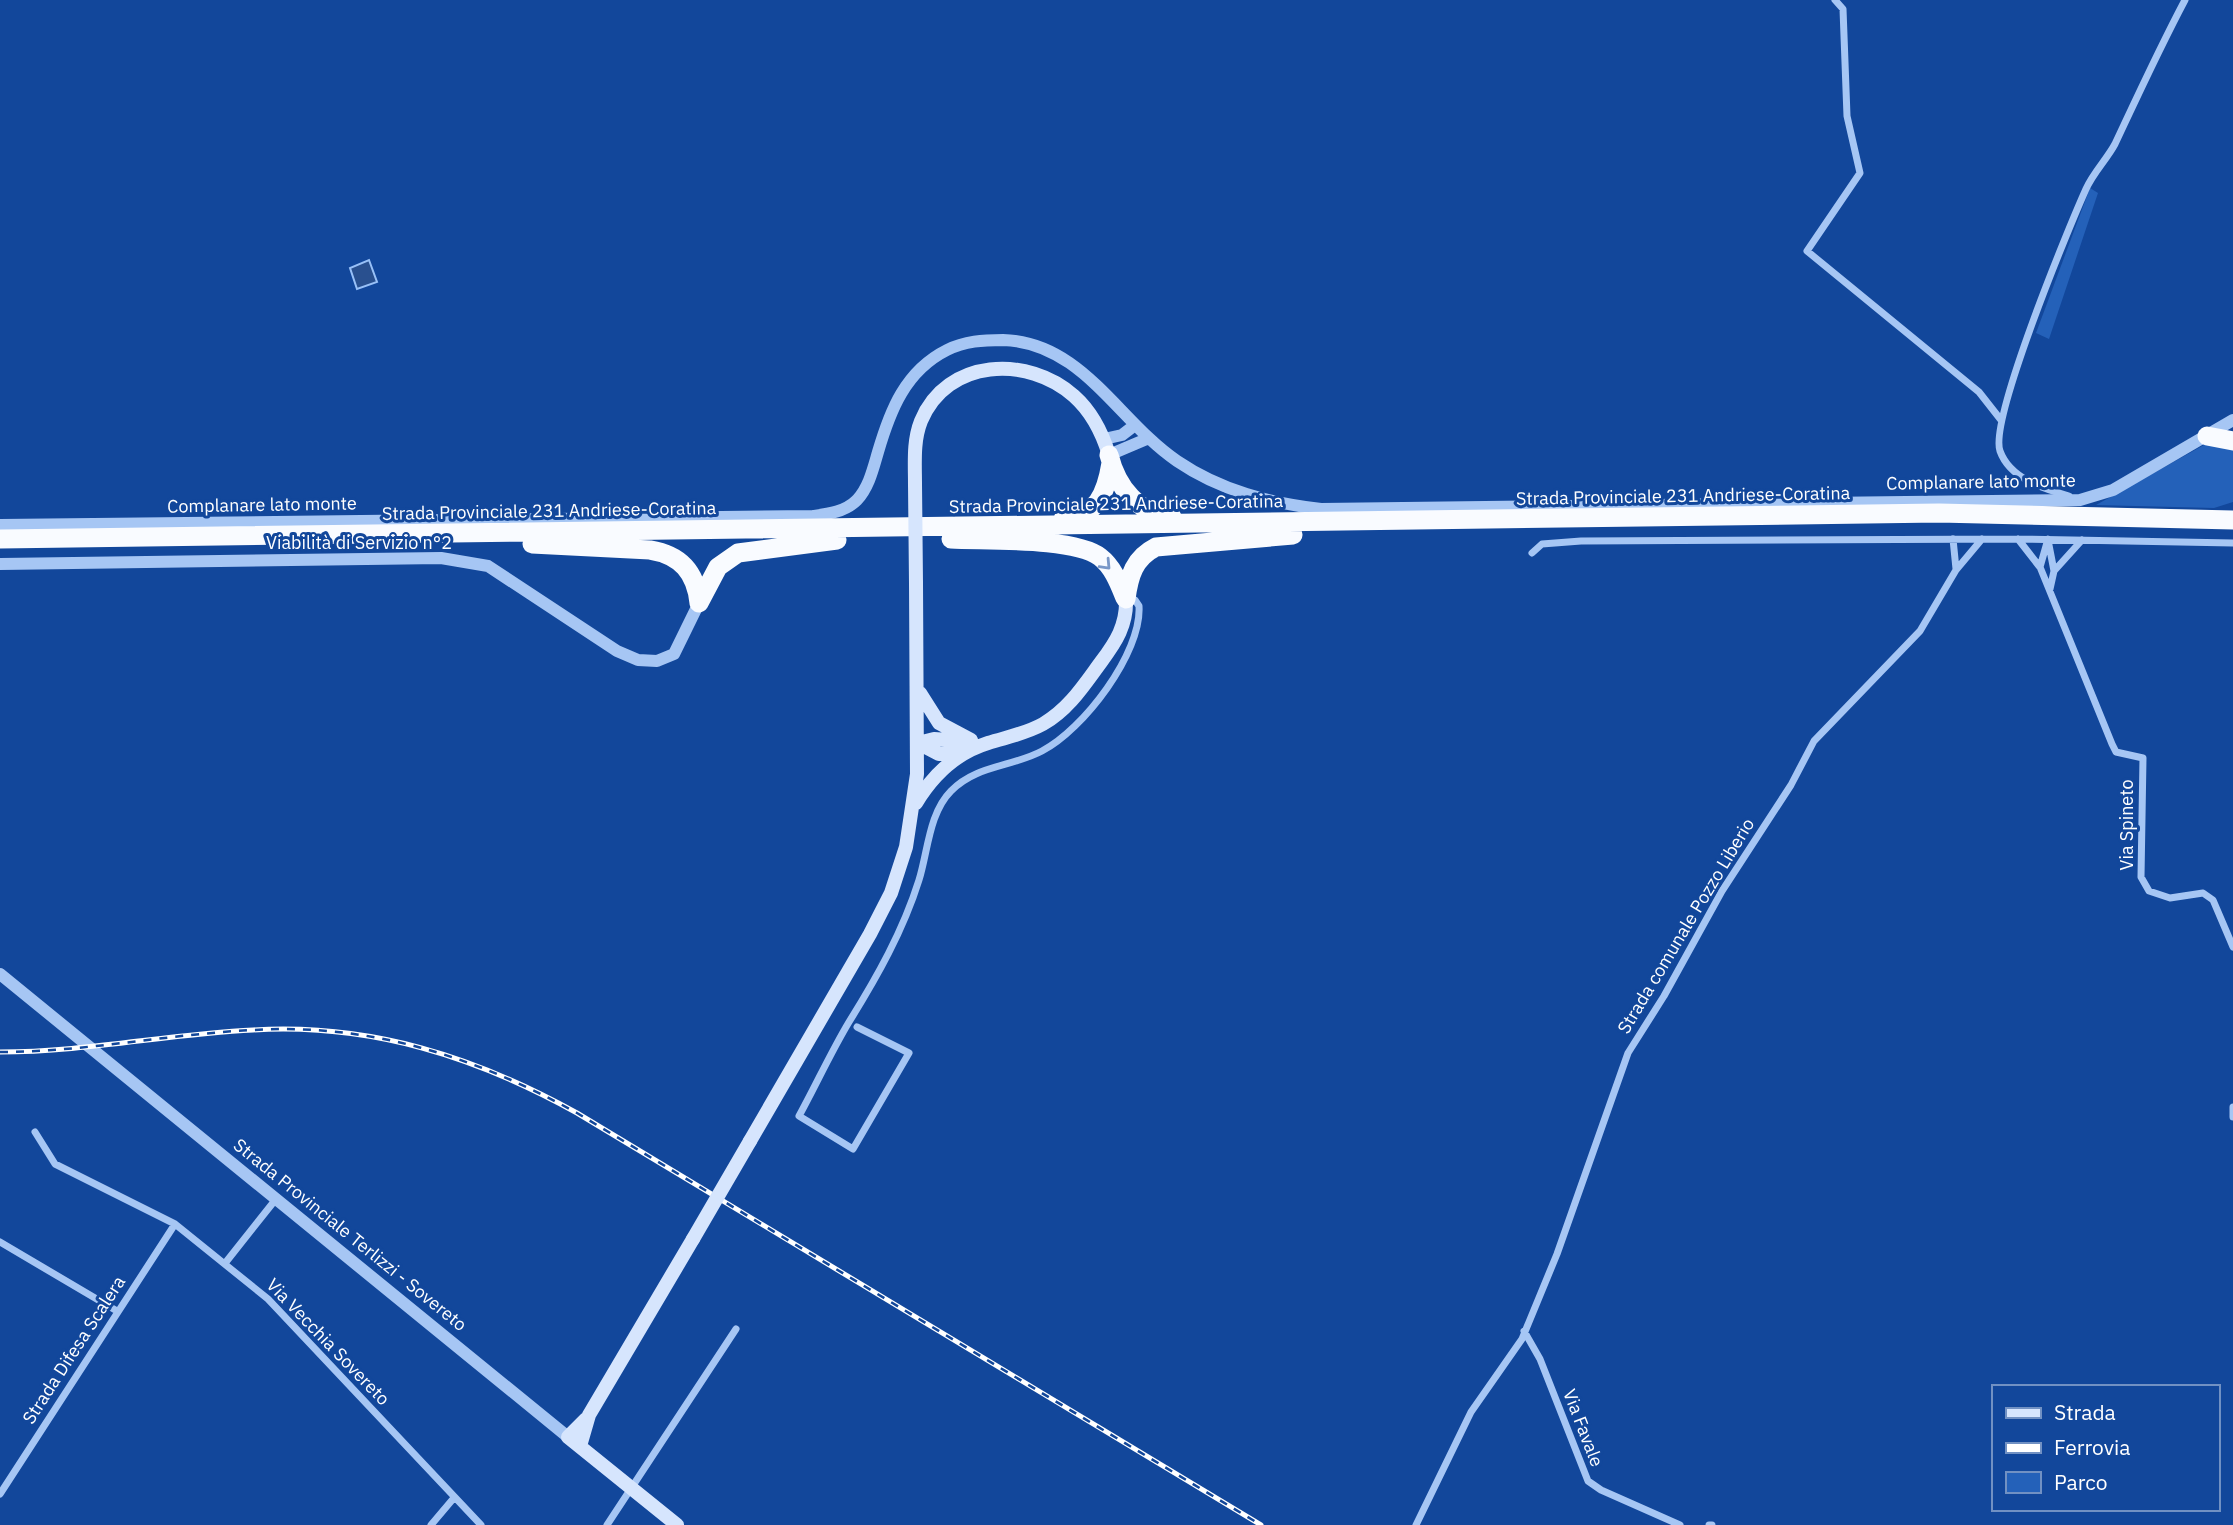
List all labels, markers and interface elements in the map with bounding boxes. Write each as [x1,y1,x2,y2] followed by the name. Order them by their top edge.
[1886,468,2076,495] street label: Complanare lato monte
[1516,481,1851,510] street label: Strada Provinciale 231 Andriese-Coratina
[949,489,1284,518] street label: Strada Provinciale 231 Andriese-Coratina
[167,491,357,518] street label: Complanare lato monte
[382,496,717,525] street label: Strada Provinciale 231 Andriese-Coratina
[266,531,452,554] street label: Viabilità di Servizio n°2
[1098,556,1110,569] one-way arrow
[2115,779,2138,871] street label: Via Spineto
[1612,814,1759,1038] street label: Strada comunale Pozzo Liberio
[229,1133,472,1336] street label: Strada Provinciale Terlizzi - Sovereto
[17,1271,130,1428] street label: Strada Difesa Scalera
[262,1273,395,1410] street label: Via Vecchia Sovereto
[1992,1385,2219,1511] legend
[1558,1386,1609,1470] street label: Via Favale
[2054,1398,2116,1426] text: Strada
[2054,1433,2130,1461] text: Ferrovia
[2054,1468,2108,1496] text: Parco

